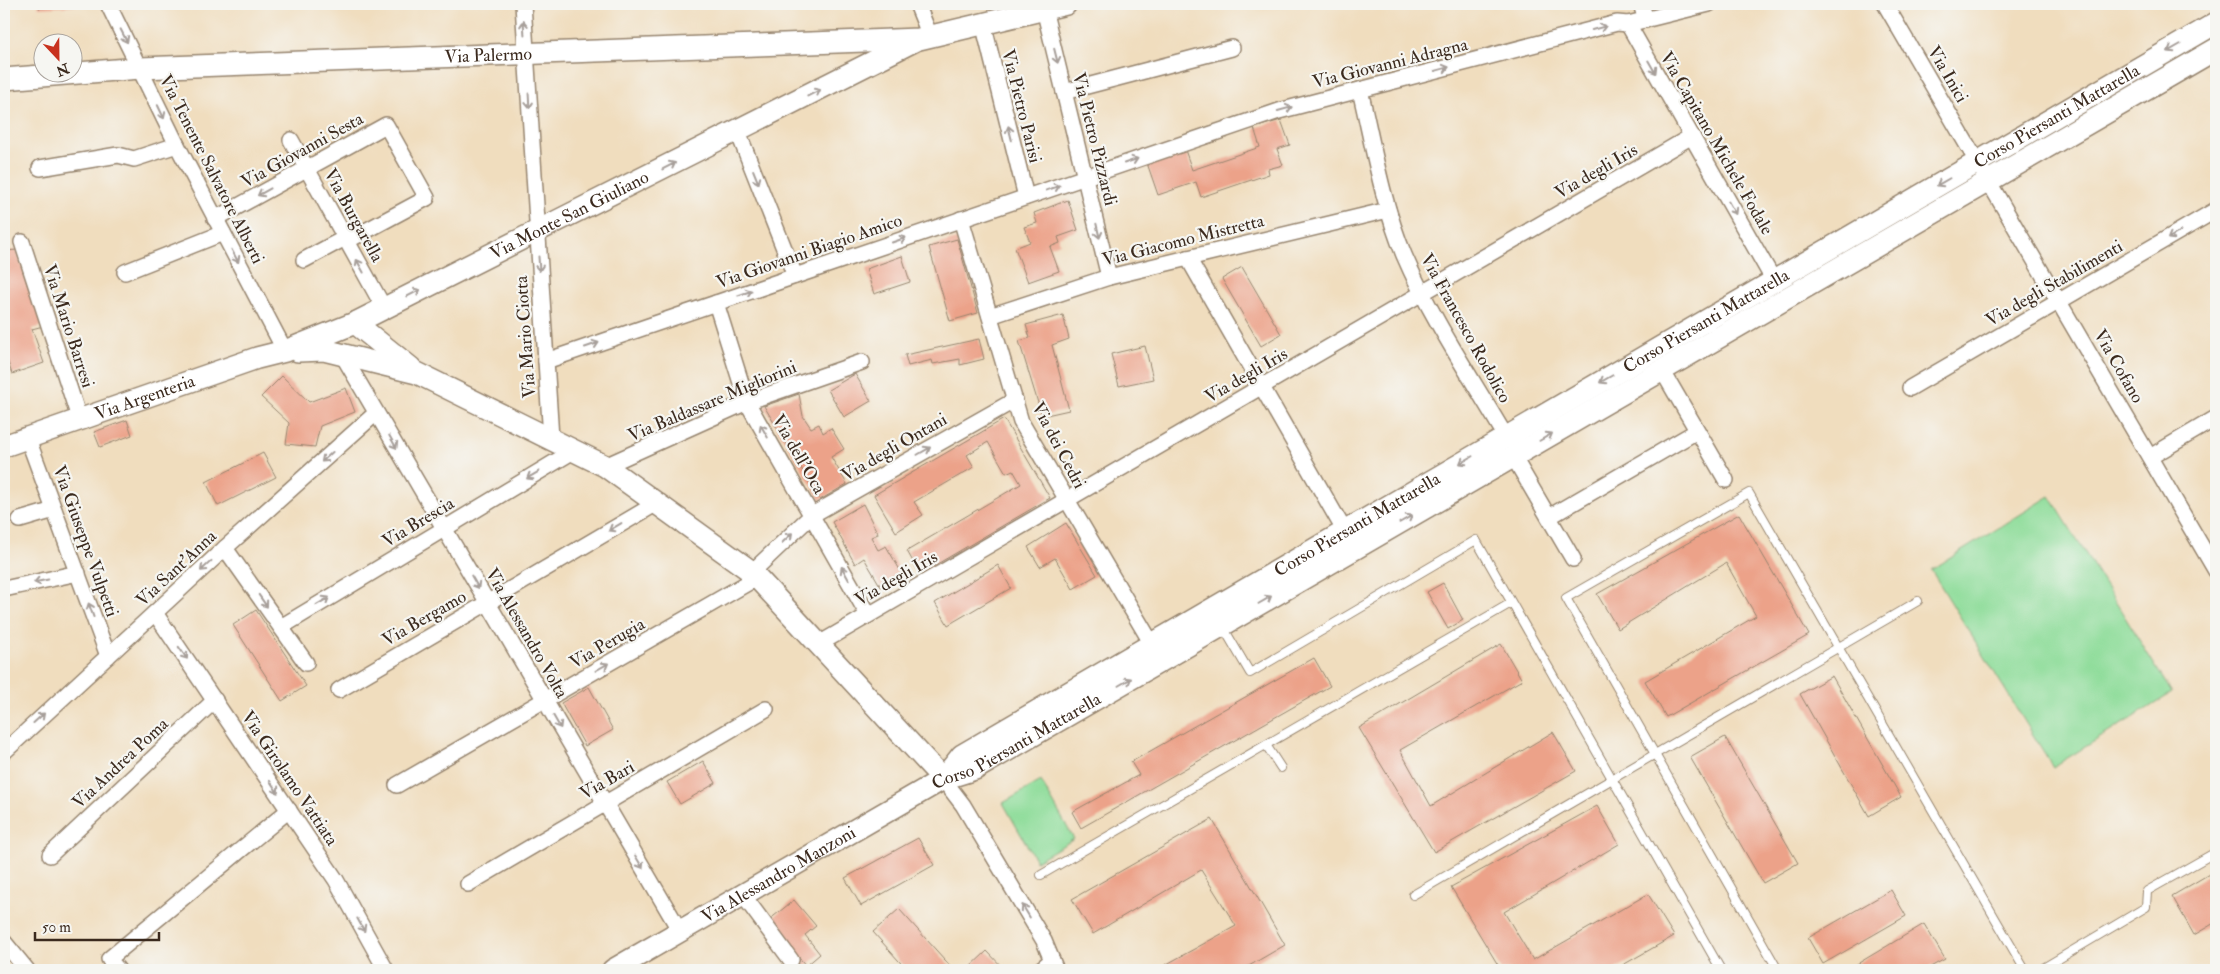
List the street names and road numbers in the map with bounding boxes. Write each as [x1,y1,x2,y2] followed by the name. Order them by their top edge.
[1310,33,1471,94] street label: Via Giovanni Adragna
[444,42,533,69] street label: Via Palermo
[1922,42,1973,107] street label: Via Inici
[996,47,1047,165] street label: Via Pietro Parisi
[1655,48,1779,239] street label: Via Capitano Michele Fodale
[1970,59,2145,174] street label: Corso Piersanti Mattarella
[1067,70,1122,208] street label: Via Pietro Pizzardi
[154,71,269,268] street label: Via Tenente Salvatore Alberti
[237,107,368,194] street label: Via Giovanni Sesta
[1551,138,1642,204] street label: Via degli Iris
[318,164,389,267] street label: Via Burgarella
[486,166,653,265] street label: Via Monte San Giuliano
[713,209,905,294] street label: Via Giovanni Biagio Amico
[1100,209,1267,272] street label: Via Giacomo Mistretta
[1982,235,2127,332] street label: Via degli Stabilimenti
[1415,249,1516,407] street label: Via Francesco Rodolico
[38,262,99,391] street label: Via Mario Barresi
[1619,263,1794,379] street label: Corso Piersanti Mattarella
[510,274,541,399] street label: Via Mario Ciotta
[2088,325,2149,408] street label: Via Cofano
[1201,342,1292,408] street label: Via degli Iris
[624,355,800,447] street label: Via Baldassare Migliorini
[92,369,199,426] street label: Via Argenteria
[1026,398,1091,493] street label: Via dei Cedri
[837,408,951,487] street label: Via degli Ontani
[767,410,831,499] street label: Via dell'Oca
[47,462,124,620] street label: Via Giuseppe Vulpetti
[1270,467,1445,582] street label: Corso Piersanti Mattarella
[378,492,459,553] street label: Via Brescia
[131,525,222,612] street label: Via Sant'Anna
[851,545,942,611] street label: Via degli Iris
[480,564,573,703] street label: Via Alessandro Volta
[378,585,471,652] street label: Via Bergamo
[565,612,650,674] street label: Via Perugia
[928,687,1106,795] street label: Corso Piersanti Mattarella
[236,706,344,851] street label: Via Girolamo Vattiata
[67,712,174,814] street label: Via Andrea Poma
[576,756,639,805] street label: Via Bari
[697,821,860,928] street label: Via Alessandro Manzoni

